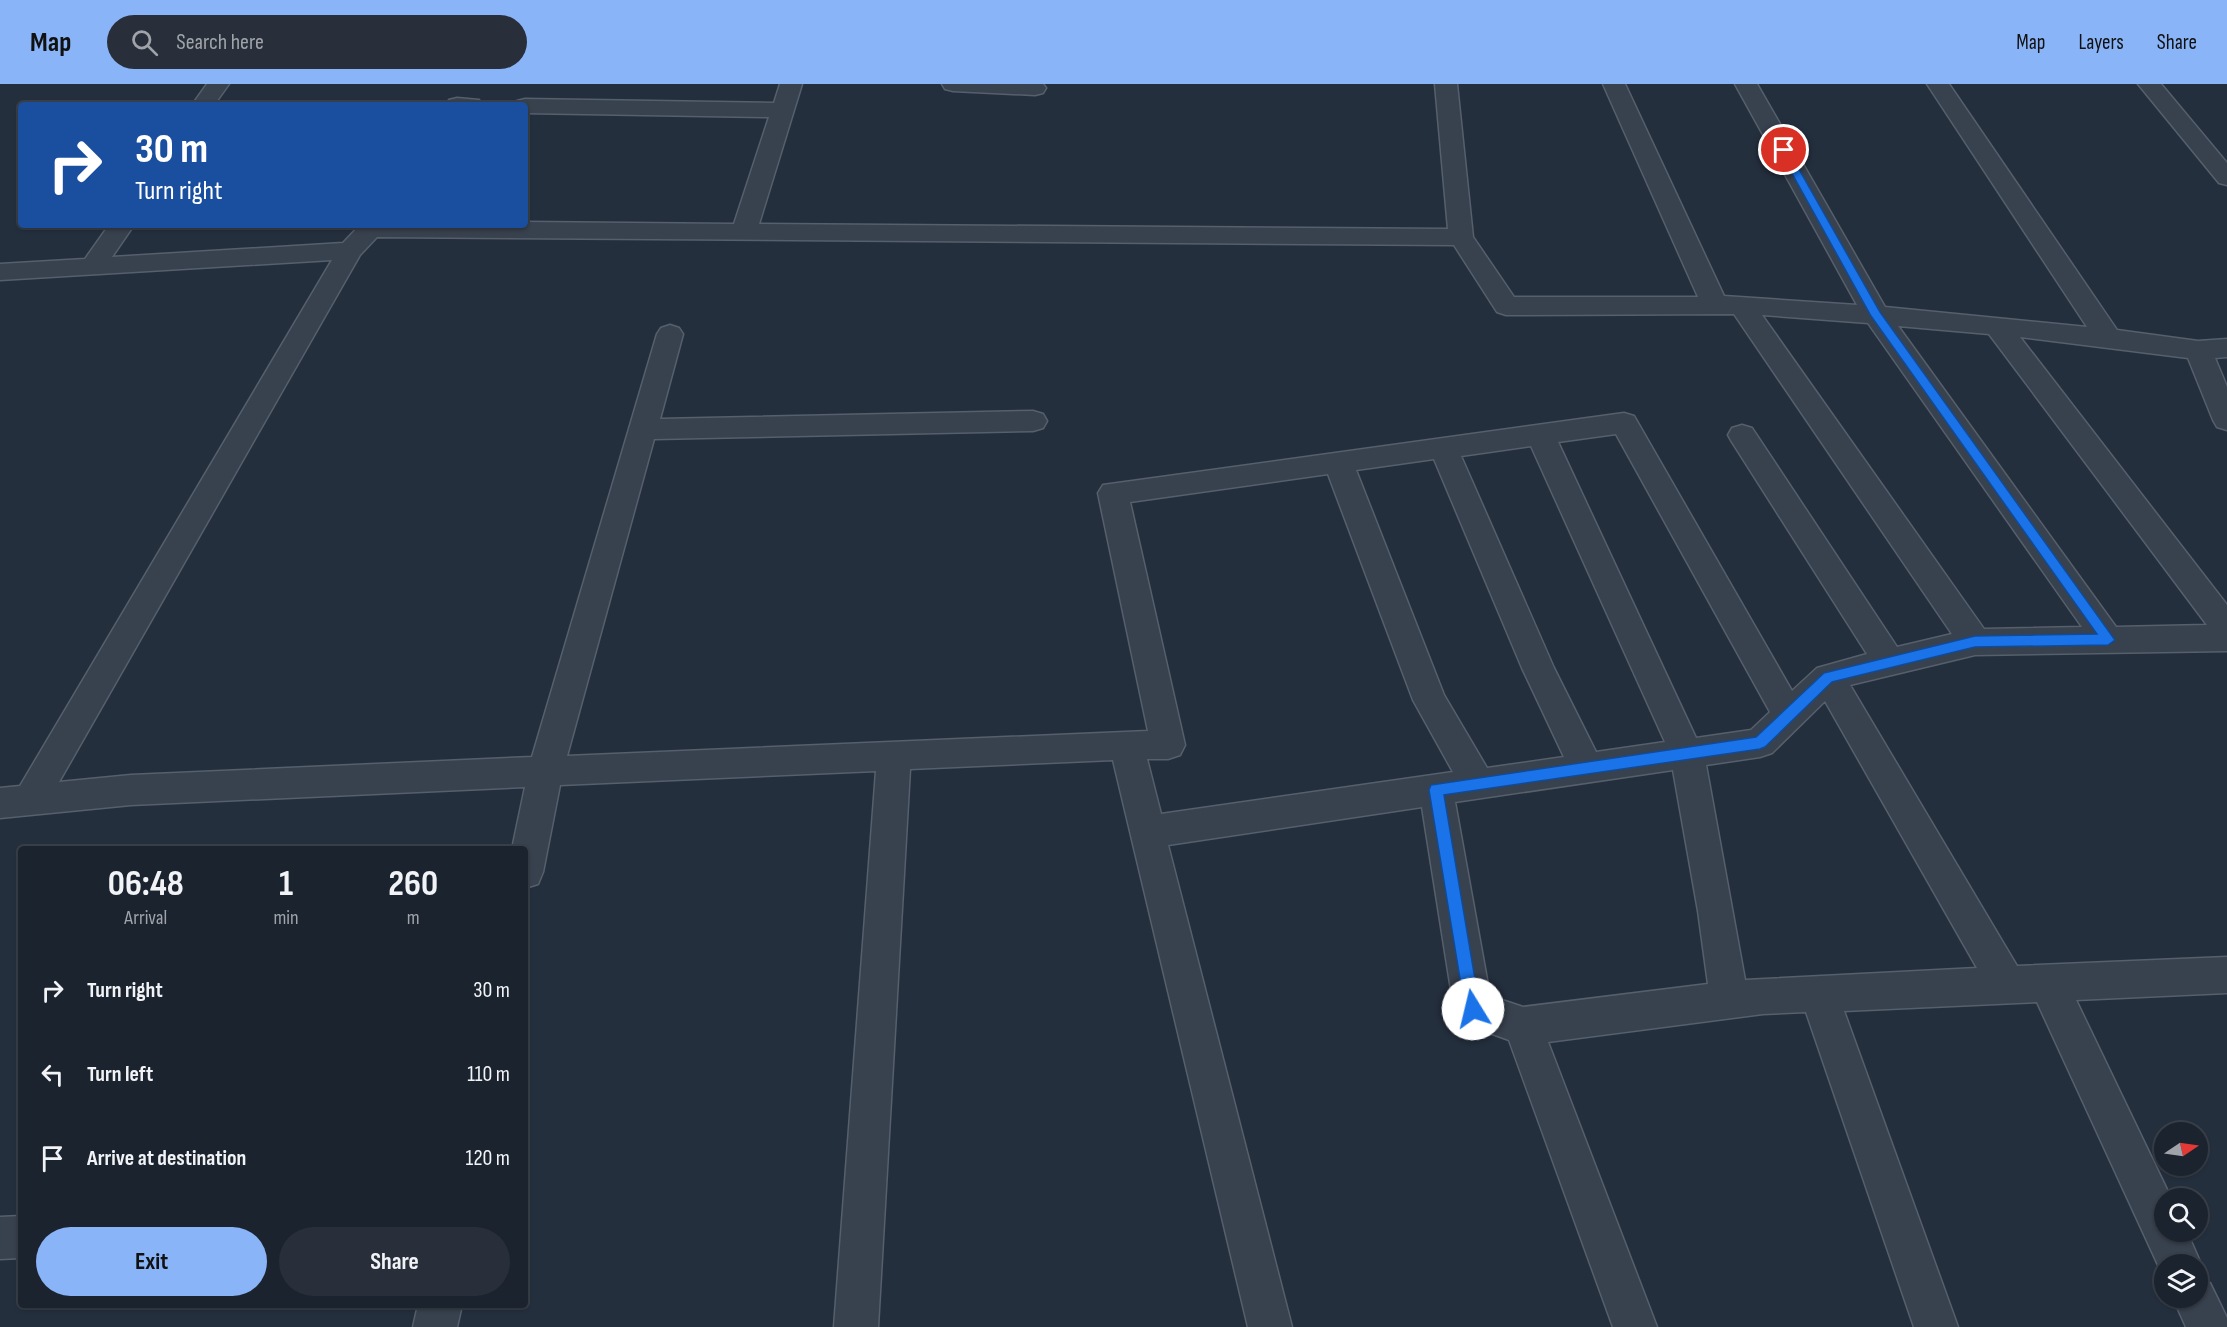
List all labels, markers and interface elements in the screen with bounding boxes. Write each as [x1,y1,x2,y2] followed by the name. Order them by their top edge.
[107,15,527,69] search box
[30,26,71,59] text: Map
[128,26,161,59] icon: search
[176,29,264,56] text: Search here
[2016,30,2045,55] text: Map
[2078,30,2124,55] text: Layers
[2157,30,2197,55] text: Share
[135,124,208,175] text: 30 m
[1758,124,1809,175] pin
[36,126,114,204] icon: right
[1767,133,1800,166] icon: arrive
[135,175,222,207] text: Turn right
[108,863,184,906] text: 06:48
[279,863,293,906] text: 1
[388,863,438,906] text: 260
[124,906,167,930] text: Arrival
[273,906,299,930] text: min
[407,906,420,930] text: m
[36,974,69,1007] icon: right
[87,977,163,1004] text: Turn right
[473,977,510,1004] text: 30 m
[1441,977,1505,1041] position arrow
[36,1058,69,1091] icon: left
[87,1061,153,1088] text: Turn left
[467,1061,510,1088] text: 110 m
[2154,1122,2208,1176] north arrow
[2154,1122,2208,1308] map controls
[36,1142,69,1175] icon: arrive
[87,1145,246,1172] text: Arrive at destination
[466,1145,510,1172] text: 120 m
[2154,1188,2208,1242] button: search
[36,1227,267,1296] button: Exit
[279,1227,510,1296] button: Share
[2154,1254,2208,1308] button: layers

